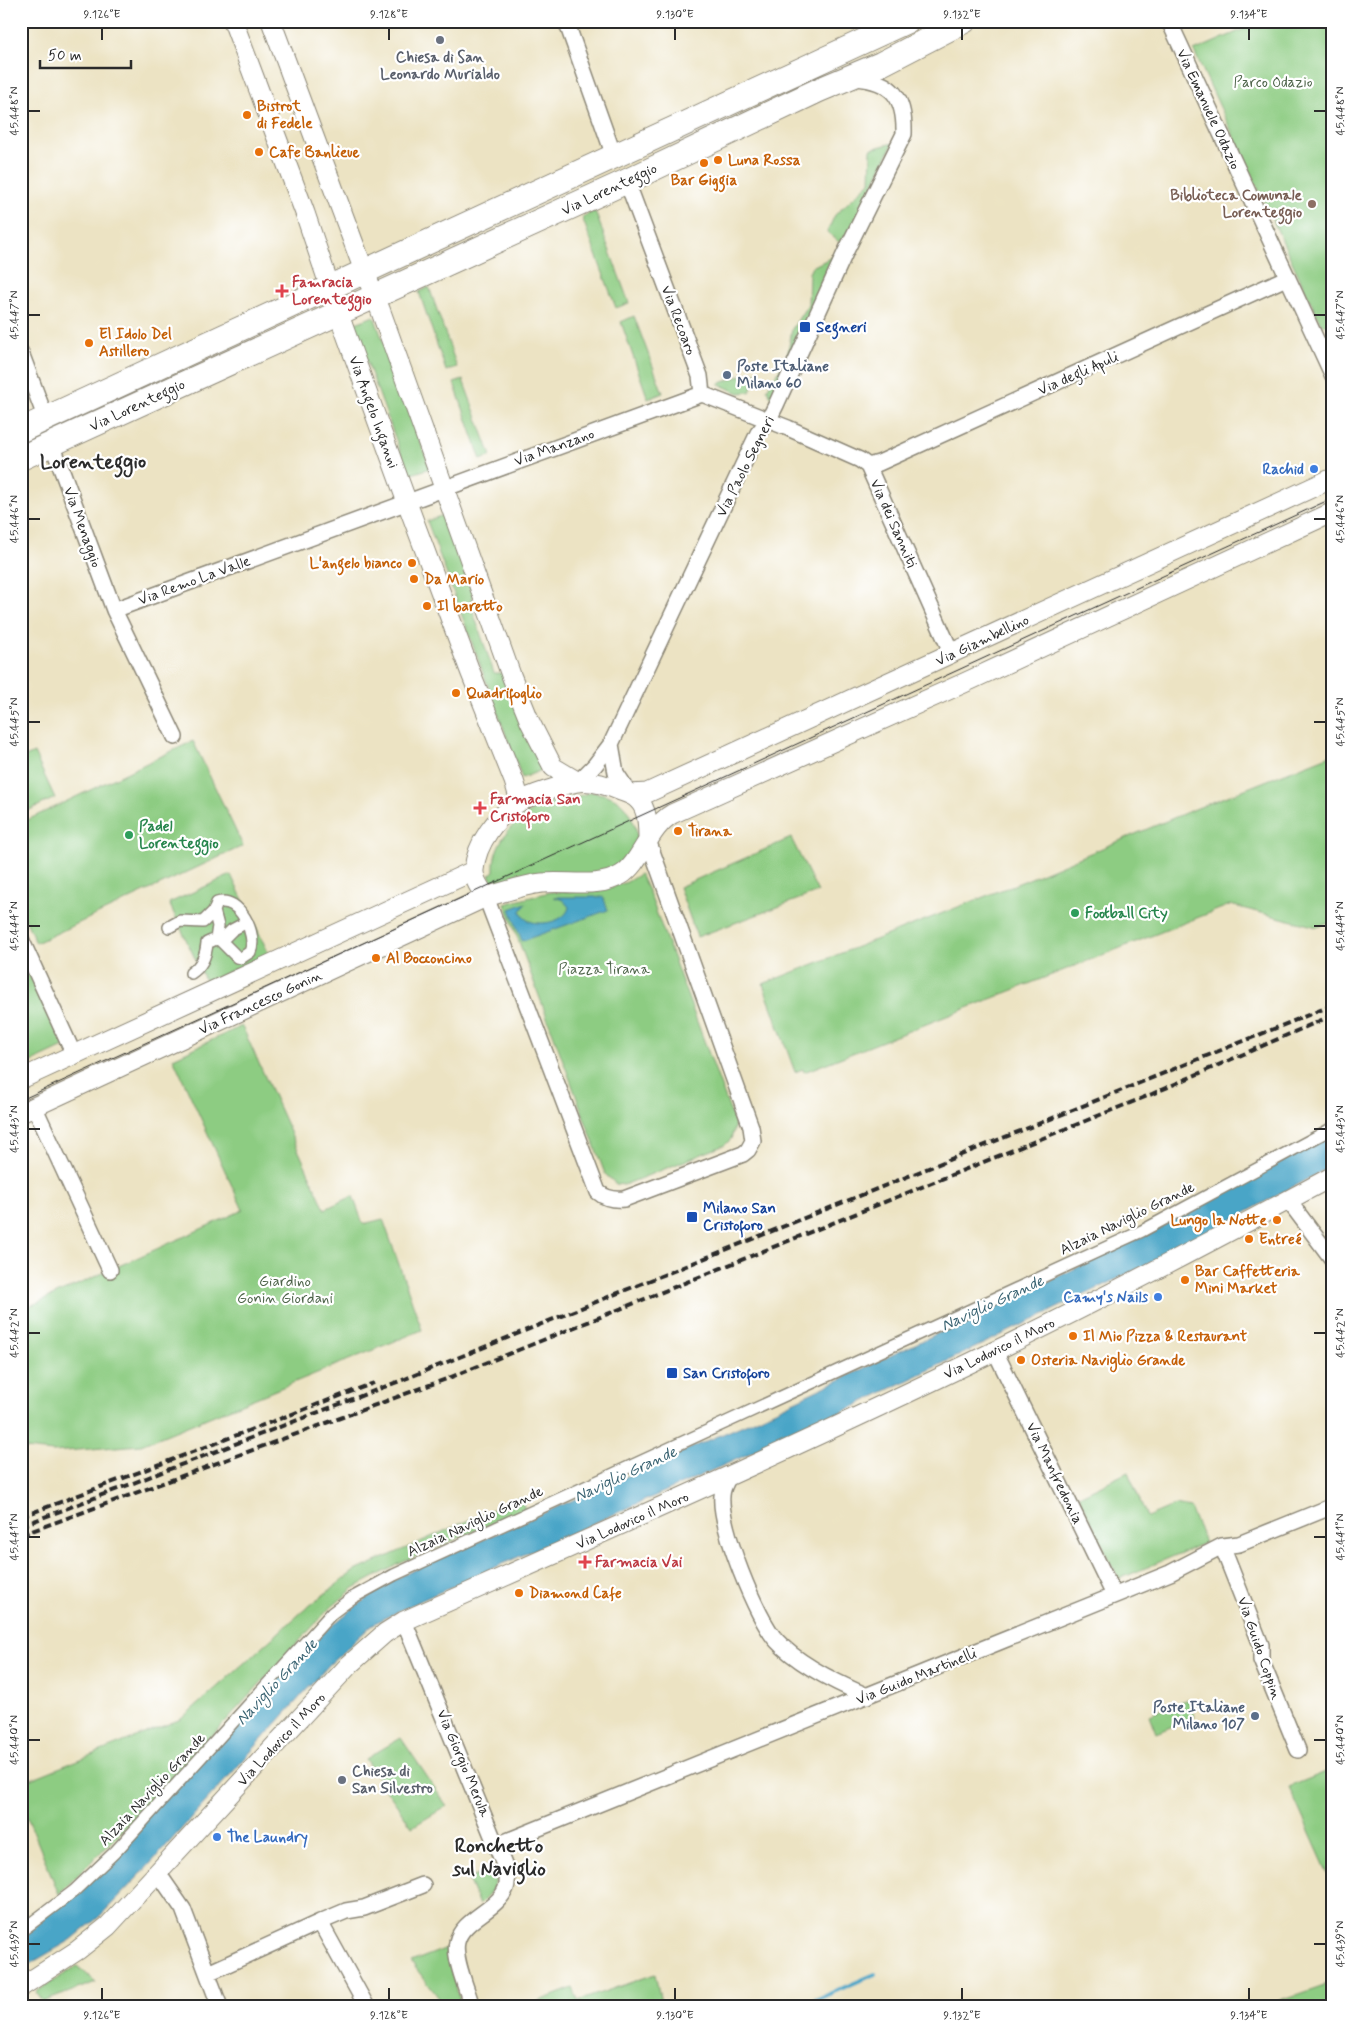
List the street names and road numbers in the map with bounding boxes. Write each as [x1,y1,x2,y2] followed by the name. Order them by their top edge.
[1171,46,1245,173] street label: Via Emanuele Odazio
[558,159,661,222] street label: Via Lorenteggio
[656,283,700,358] street label: Via Recoaro
[1035,347,1123,402] street label: Via degli Apuli
[342,353,403,472] street label: Via Angelo Inganni
[86,375,189,438] street label: Via Lorenteggio
[712,412,780,520] street label: Via Paolo Segneri
[511,424,597,472] street label: Via Manzano
[865,476,922,571] street label: Via dei Sanniti
[57,484,106,571] street label: Via Menaggio
[135,551,253,611] street label: Via Remo La Valle
[932,610,1033,671] street label: Via Giambellino
[195,965,326,1040] street label: Via Francesco Gonin
[1057,1177,1199,1261] street label: Alzaia Naviglio Grande
[940,1313,1059,1385] street label: Via Lodovico il Moro
[1021,1419,1088,1528] street label: Via Manfredonia
[404,1482,547,1563] street label: Alzaia Naviglio Grande
[573,1487,692,1555] street label: Via Lodovico il Moro
[1232,1594,1286,1703] street label: Via Guido Coppin
[853,1643,980,1710] street label: Via Guido Martinelli
[233,1688,331,1791] street label: Via Lodovico il Moro
[431,1707,495,1821] street label: Via Giorgio Merula
[95,1729,211,1851] street label: Alzaia Naviglio Grande

